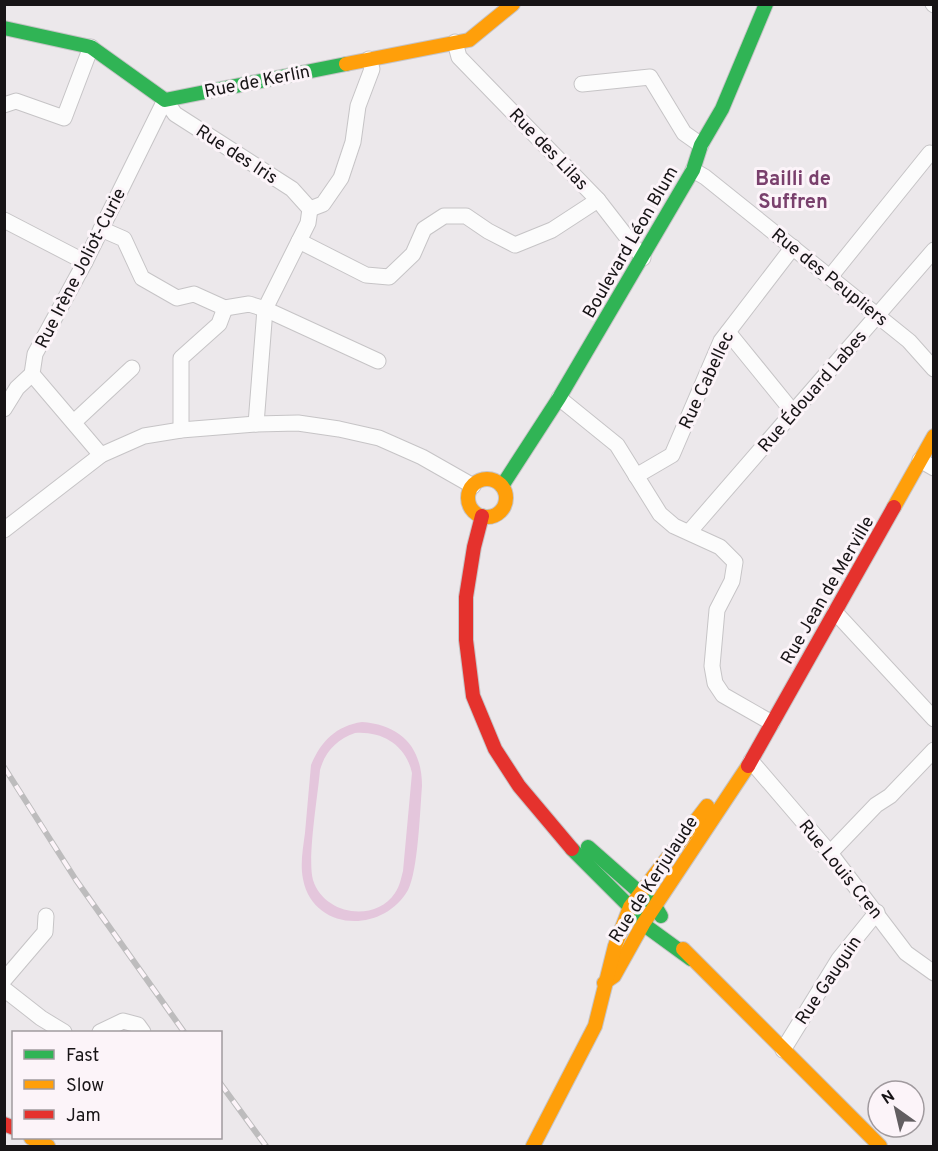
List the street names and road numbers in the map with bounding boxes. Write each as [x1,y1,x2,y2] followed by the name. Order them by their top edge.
[202,61,312,104] street label: Rue de Kerlin
[503,104,593,196] street label: Rue des Lilas
[191,120,281,190] street label: Rue des Iris
[578,163,684,323] street label: Boulevard Léon Blum
[31,185,132,353] street label: Rue Irène Joliot-Curie
[766,224,892,332] street label: Rue des Peupliers
[752,325,873,458] street label: Rue Édouard Labes
[675,328,740,433] street label: Rue Cabellec
[776,512,880,669] street label: Rue Jean de Merville
[605,812,704,948] street label: Rue de Kerjulaude
[793,816,887,924] street label: Rue Louis Cren
[791,932,867,1030] street label: Rue Gauguin

